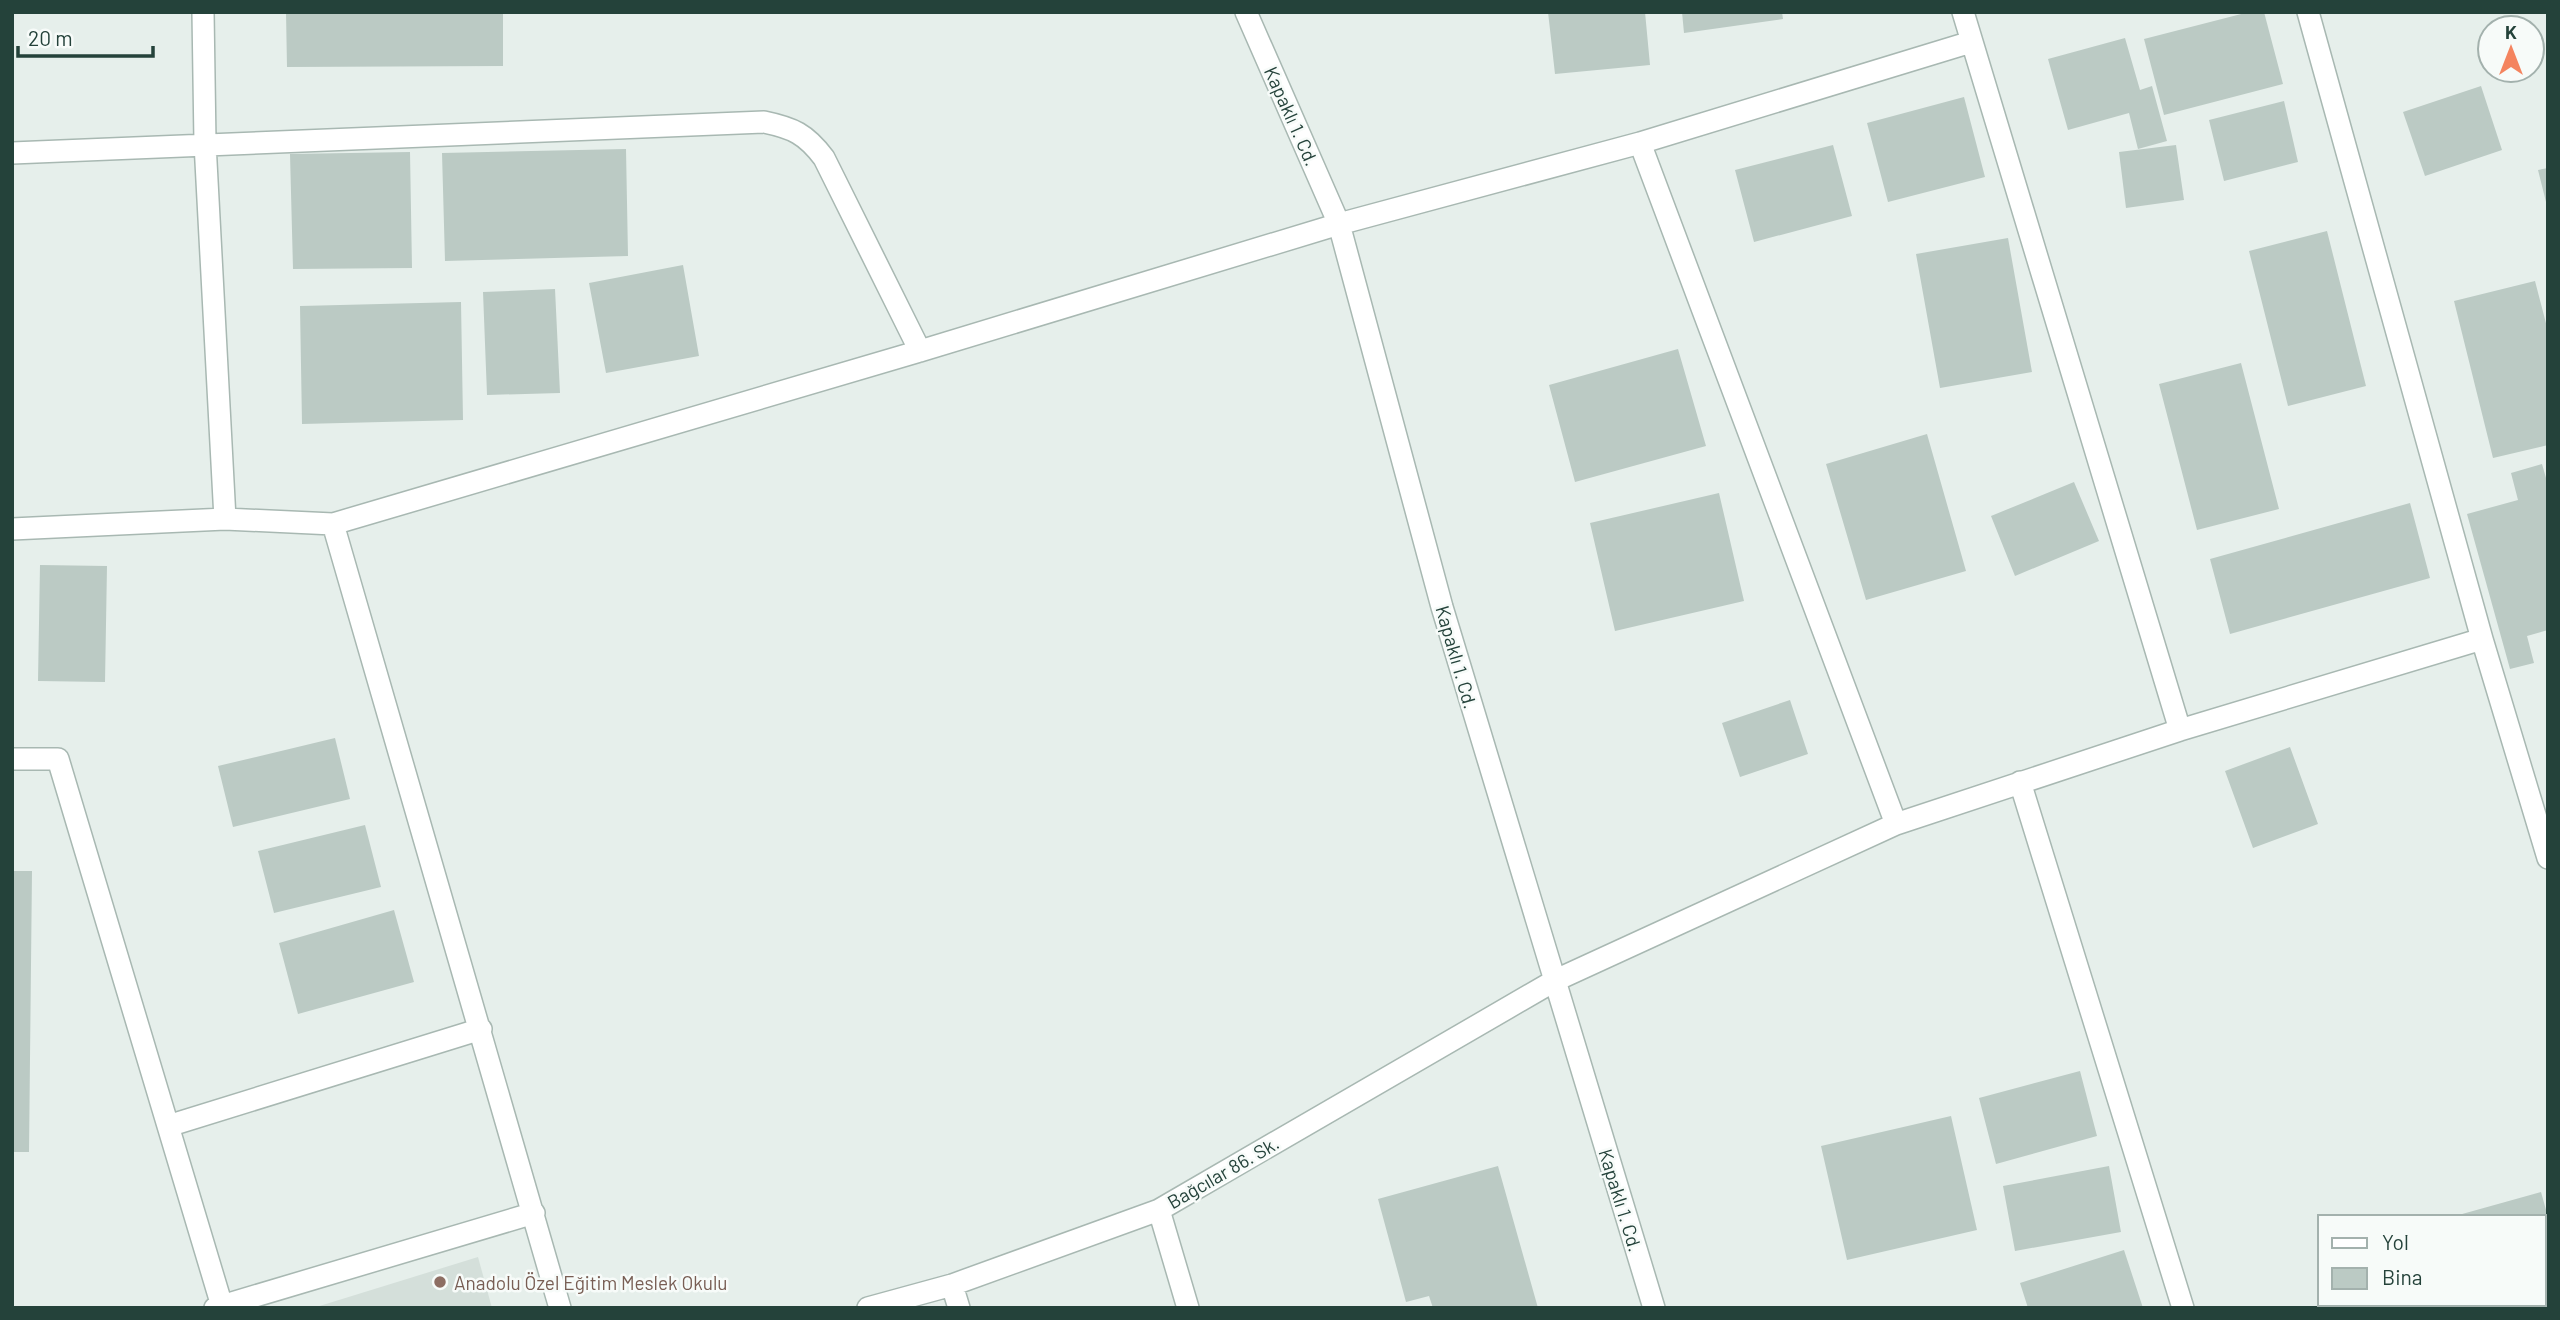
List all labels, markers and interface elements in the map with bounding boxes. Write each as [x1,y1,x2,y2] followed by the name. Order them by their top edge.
[18,14,152,58] scale bar
[2476,14,2546,84] north arrow
[2505,20,2517,43] text: K
[28,25,73,50] text: 20 m
[1260,63,1324,169] street label: Kapaklı 1. Cd.
[1431,603,1483,711] street label: Kapaklı 1. Cd.
[1163,1131,1283,1213] street label: Bağcılar 86. Sk.
[1594,1146,1648,1254] street label: Kapaklı 1. Cd.
[2318,1215,2546,1306] legend
[2382,1229,2409,1254] text: Yol
[2382,1264,2423,1289] text: Bina
[454,1271,728,1294] place label: Anadolu Özel Eğitim Meslek Okulu
[432,1274,448,1290] marker: Anadolu Özel Eğitim Meslek Okulu

